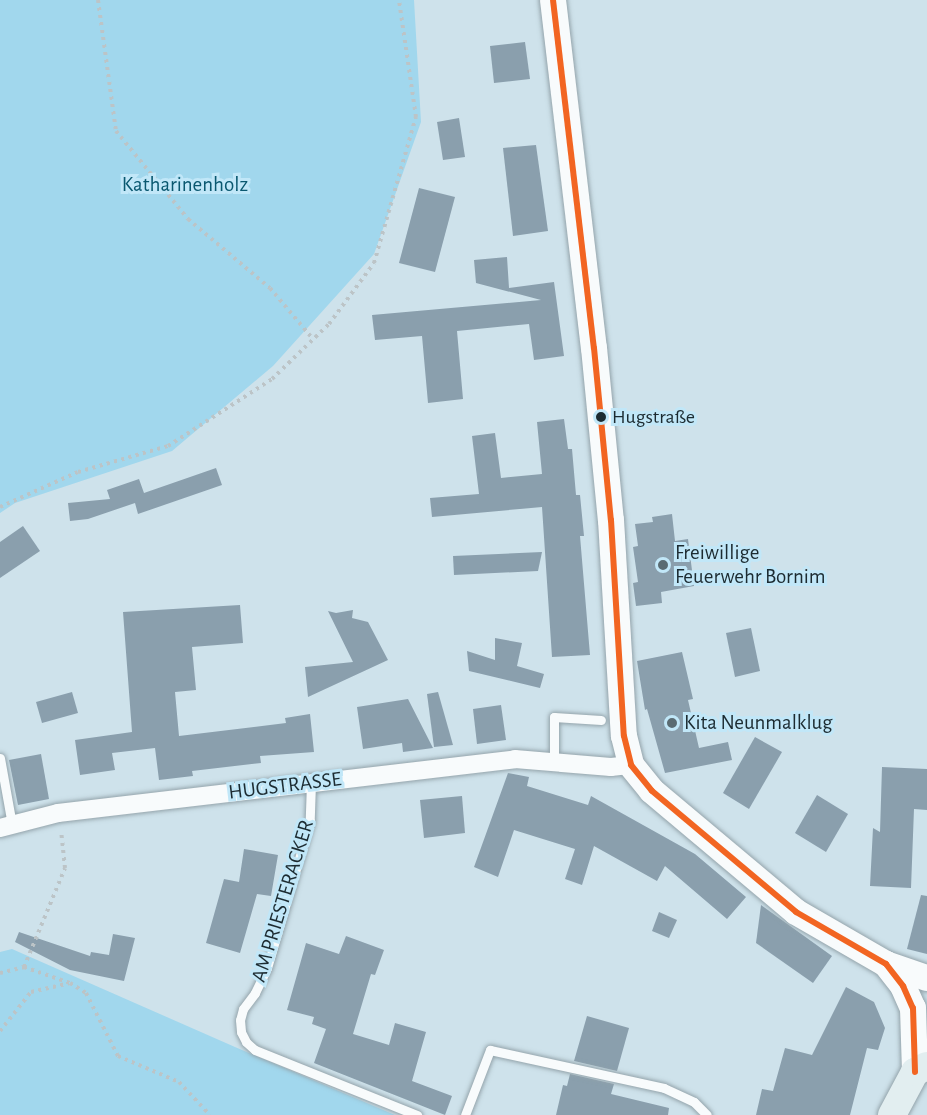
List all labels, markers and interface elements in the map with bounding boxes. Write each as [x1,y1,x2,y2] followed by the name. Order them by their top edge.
[122,172,248,198] park label: Katharinenholz
[612,405,695,429] place label: Hugstraße
[595,411,607,423] marker: Hugstraße
[675,540,826,590] place label: Freiwillige Feuerwehr Bornim
[656,558,670,572] marker: Freiwillige Feuerwehr Bornim
[684,710,833,736] place label: Kita Neunmalklug
[665,716,679,730] marker: Kita Neunmalklug
[227,767,343,805] street label: HUGSTRASSE
[246,817,320,985] street label: AM PRIESTERACKER

